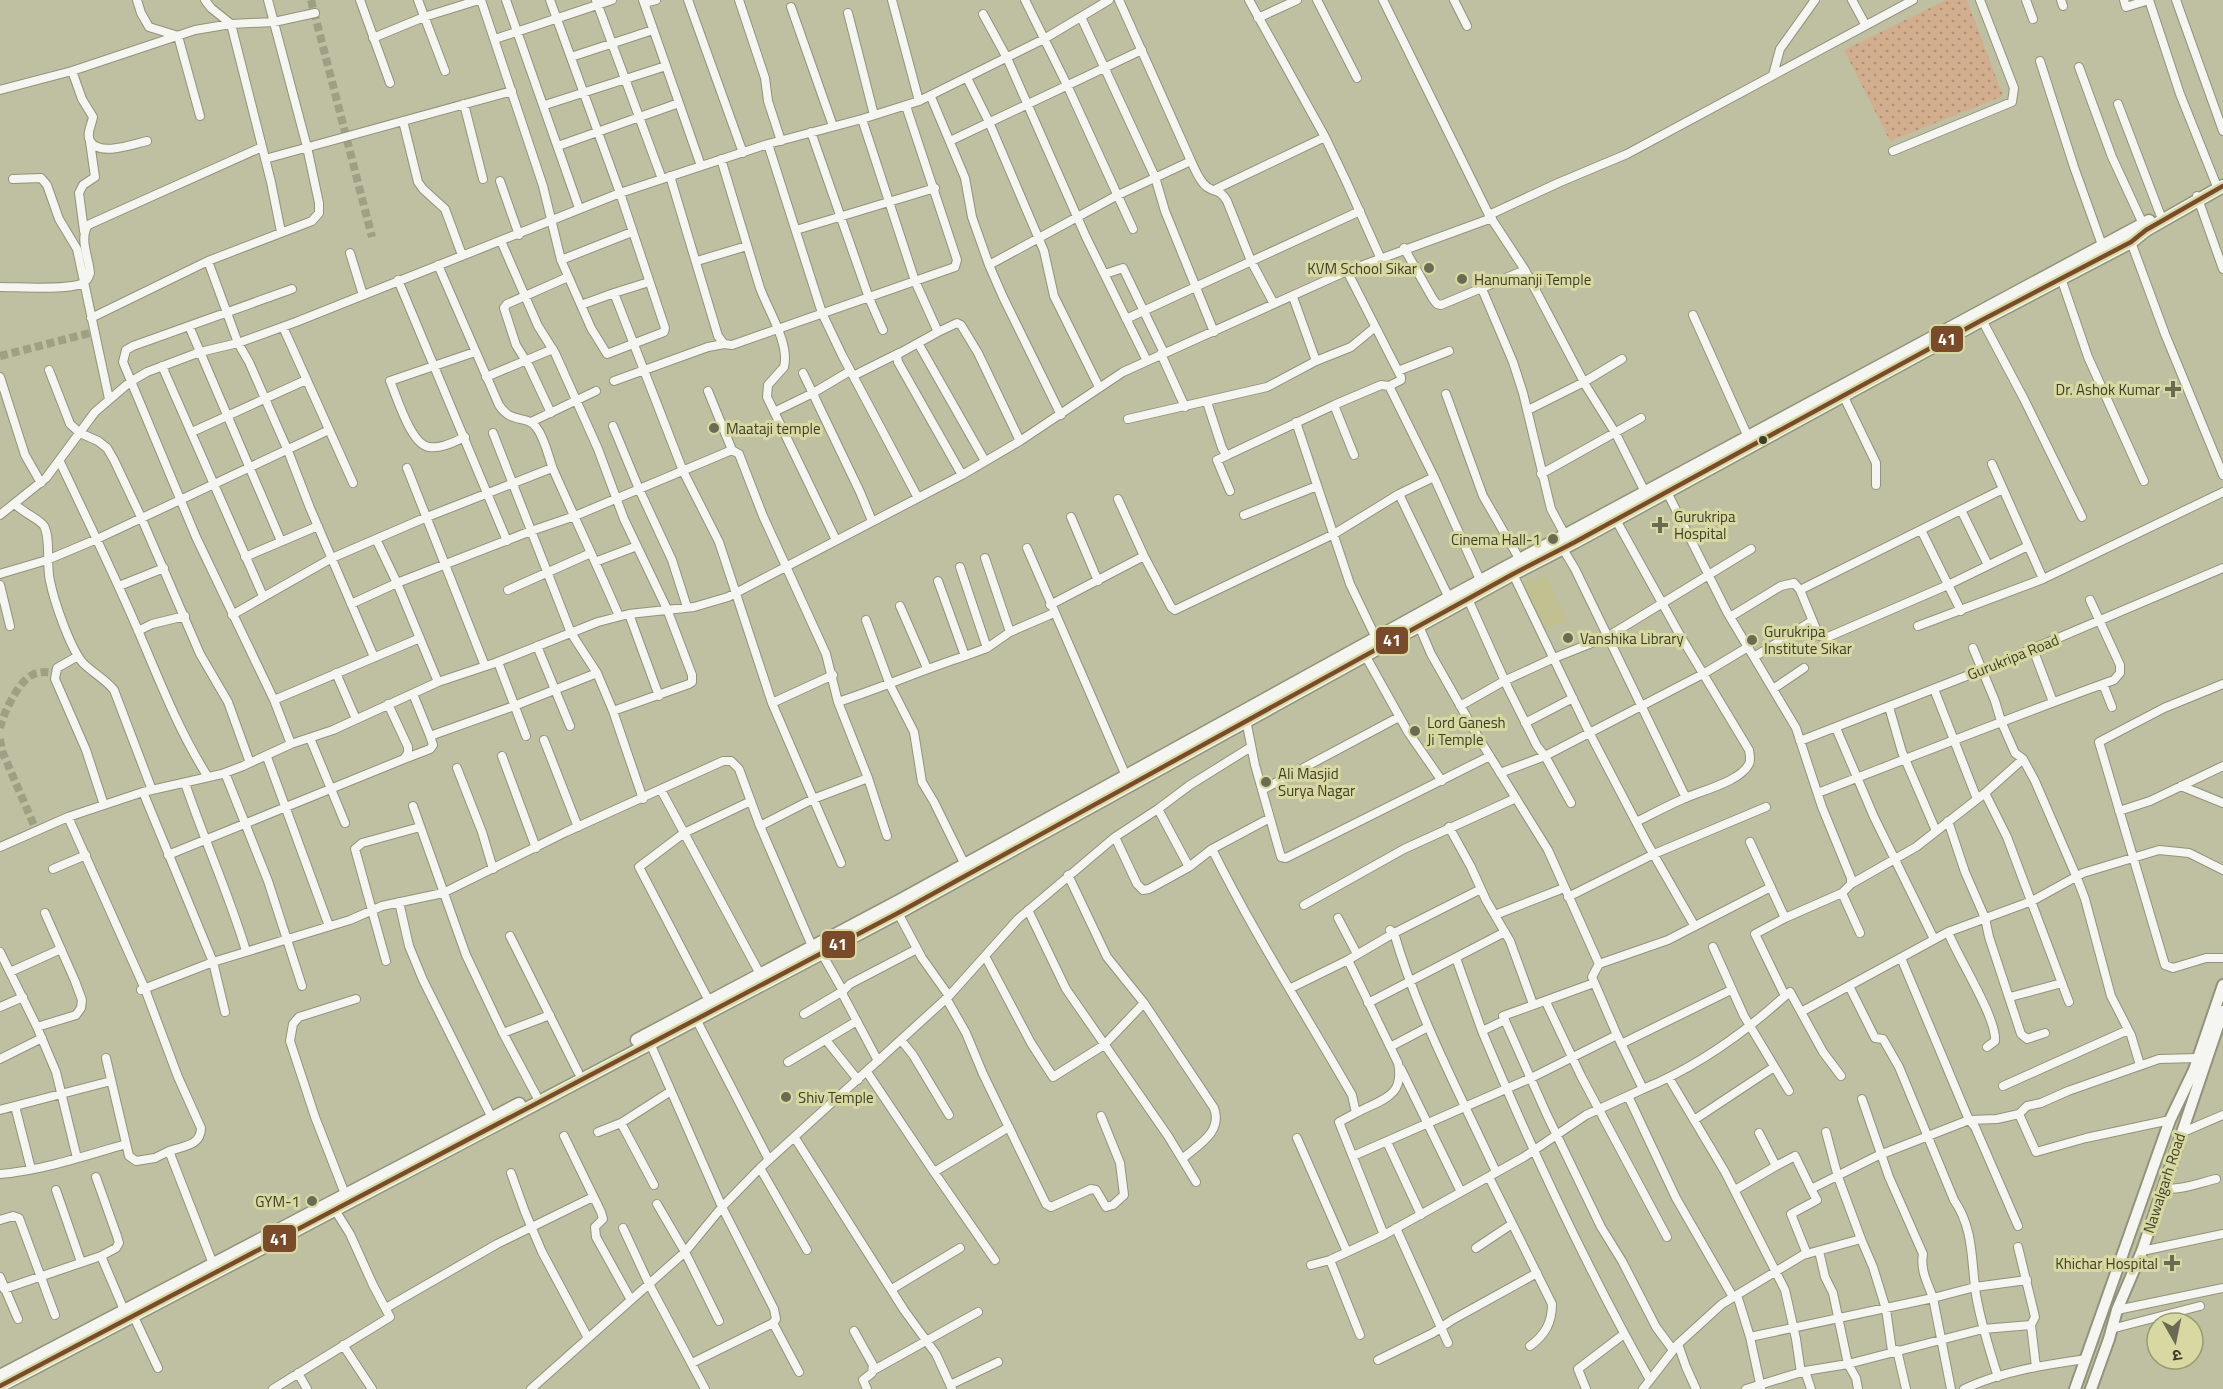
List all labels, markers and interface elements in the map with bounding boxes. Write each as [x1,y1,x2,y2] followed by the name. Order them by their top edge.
[1307,257,1417,280] place label: KVM School Sikar
[1422,261,1436,275] marker: KVM School Sikar
[1474,268,1591,291] place label: Hanumanji Temple
[1455,272,1469,286] marker: Hanumanji Temple
[1930,325,1964,353] line badge: 41
[1938,327,1956,351] text: 41
[2055,378,2160,401] place label: Dr. Ashok Kumar
[2164,380,2182,398] marker: Dr. Ashok Kumar
[726,417,821,440] place label: Maataji temple
[707,421,721,435] marker: Maataji temple
[1757,434,1769,446] unlabelled marker
[1674,505,1736,545] place label: Gurukripa Hospital
[1651,516,1669,534] marker: Gurukripa Hospital
[1451,528,1541,551] place label: Cinema Hall-1
[1546,532,1560,546] marker: Cinema Hall-1
[1764,620,1852,660] place label: Gurukripa Institute Sikar
[1375,626,1409,655] line badge: 41
[1580,627,1684,650] place label: Vanshika Library
[1383,628,1401,652] text: 41
[1964,628,2062,686] street label: Gurukripa Road
[1561,631,1575,645] marker: Vanshika Library
[1745,633,1759,647] marker: Gurukripa Institute Sikar
[1427,711,1506,751] place label: Lord Ganesh Ji Temple
[1408,724,1422,738] marker: Lord Ganesh Ji Temple
[1278,762,1355,802] place label: Ali Masjid Surya Nagar
[1259,775,1273,789] marker: Ali Masjid Surya Nagar
[821,930,856,959] line badge: 41
[829,932,847,956] text: 41
[798,1086,874,1109] place label: Shiv Temple
[779,1090,793,1104] marker: Shiv Temple
[2137,1130,2191,1236] street label: Nawalgarh Road
[255,1190,300,1213] place label: GYM-1
[305,1194,319,1208] marker: GYM-1
[262,1224,297,1253] line badge: 41
[270,1227,288,1251] text: 41
[2055,1252,2158,1275] place label: Khichar Hospital
[2163,1254,2181,1272] marker: Khichar Hospital
[2145,1311,2205,1371] north arrow
[2170,1343,2184,1368] text: उ

